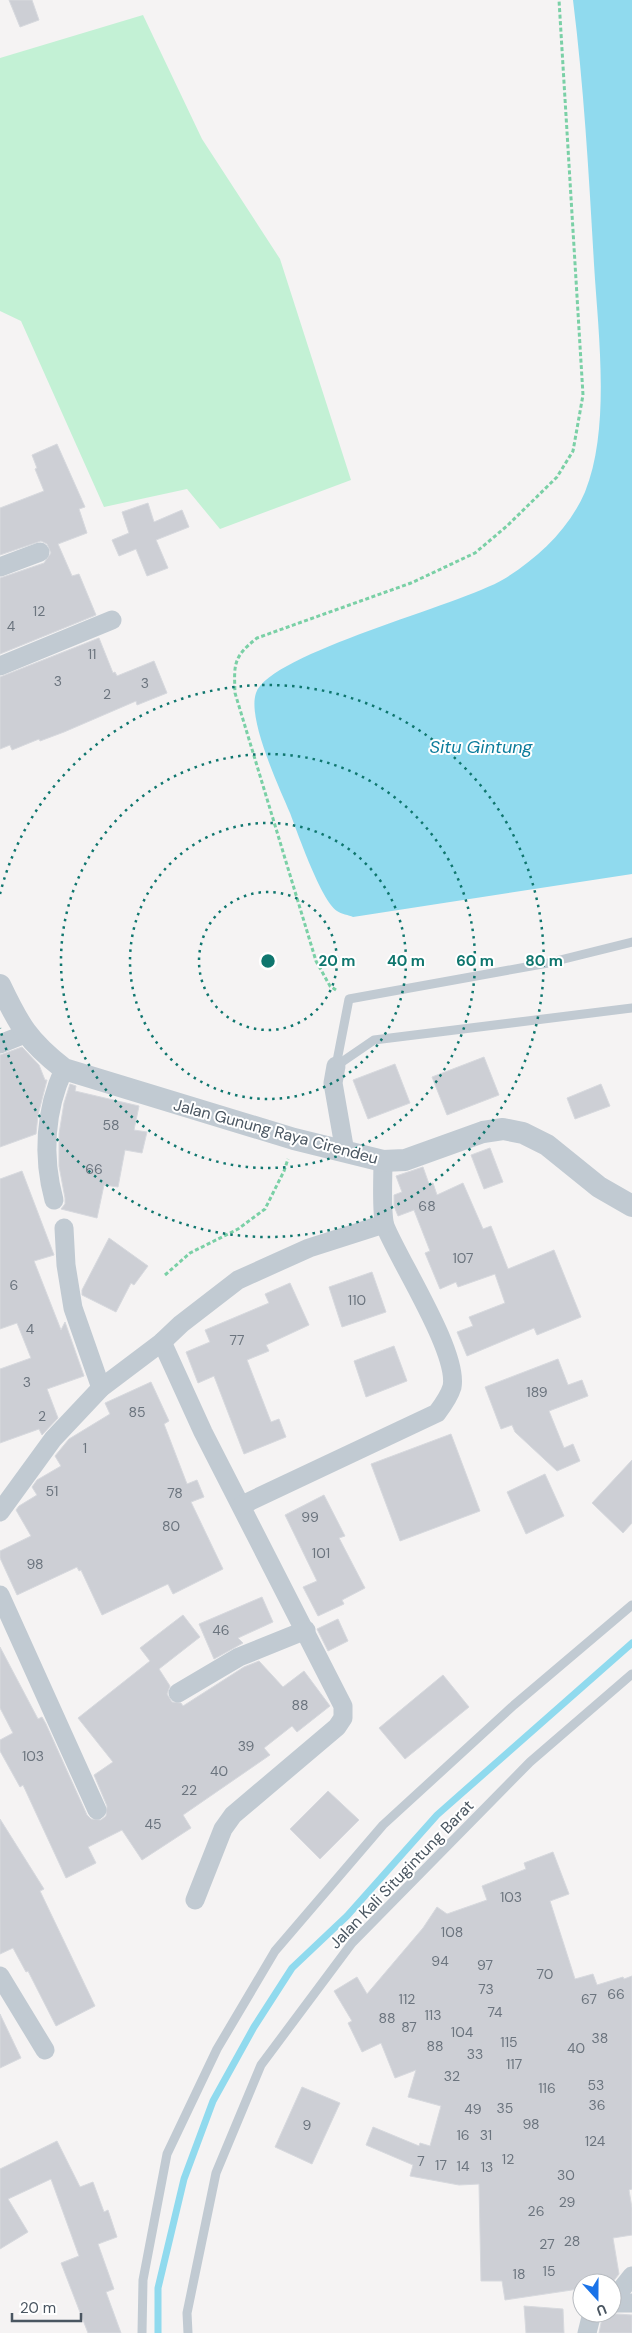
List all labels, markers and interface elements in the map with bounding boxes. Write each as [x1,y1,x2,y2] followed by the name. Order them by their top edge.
[33,602,45,620] house number: 12
[7,617,16,635] house number: 4
[88,645,96,663] house number: 11
[54,672,62,690] house number: 3
[141,674,149,692] house number: 3
[103,685,111,703] house number: 2
[429,735,534,759] water label: Situ Gintung
[319,951,355,971] text: 20 m
[387,951,425,971] text: 40 m
[456,951,494,971] text: 60 m
[525,951,563,971] text: 80 m
[259,952,277,970] centre of rings
[171,1094,381,1169] street label: Jalan Gunung Raya Cirendeu
[102,1116,120,1134] house number: 58
[85,1160,103,1178] house number: 66
[418,1197,436,1215] house number: 68
[452,1249,474,1267] house number: 107
[10,1276,18,1294] house number: 6
[348,1291,366,1309] house number: 110
[26,1320,35,1338] house number: 4
[230,1331,244,1349] house number: 77
[23,1373,31,1391] house number: 3
[526,1383,548,1401] house number: 189
[128,1403,146,1421] house number: 85
[38,1407,46,1425] house number: 2
[83,1439,87,1457] house number: 1
[46,1482,58,1500] house number: 51
[167,1484,183,1502] house number: 78
[301,1508,319,1526] house number: 99
[162,1517,180,1535] house number: 80
[312,1544,330,1562] house number: 101
[26,1555,44,1573] house number: 98
[212,1621,230,1639] house number: 46
[291,1696,309,1714] house number: 88
[238,1737,255,1755] house number: 39
[22,1747,44,1765] house number: 103
[210,1762,228,1780] house number: 40
[181,1781,197,1799] house number: 22
[325,1795,478,1953] street label: Jalan Kali Situgintung Barat
[144,1815,162,1833] house number: 45
[500,1888,522,1906] house number: 103
[441,1923,463,1941] house number: 108
[431,1952,449,1970] house number: 94
[477,1956,493,1974] house number: 97
[537,1965,553,1983] house number: 70
[478,1980,494,1998] house number: 73
[607,1985,625,2003] house number: 66
[399,1990,415,2008] house number: 112
[581,1990,597,2008] house number: 67
[487,2003,503,2021] house number: 74
[424,2006,442,2024] house number: 113
[378,2009,396,2027] house number: 88
[401,2018,417,2036] house number: 87
[451,2023,474,2041] house number: 104
[592,2029,608,2047] house number: 38
[500,2033,518,2051] house number: 115
[426,2037,444,2055] house number: 88
[567,2039,585,2057] house number: 40
[467,2045,483,2063] house number: 33
[506,2055,522,2073] house number: 117
[444,2067,460,2085] house number: 32
[588,2076,604,2094] house number: 53
[538,2079,556,2097] house number: 116
[588,2096,606,2114] house number: 36
[497,2099,513,2117] house number: 35
[464,2100,482,2118] house number: 49
[522,2115,540,2133] house number: 98
[303,2116,312,2134] house number: 9
[456,2126,470,2144] house number: 16
[480,2126,492,2144] house number: 31
[585,2132,606,2150] house number: 124
[502,2150,514,2168] house number: 12
[417,2152,425,2170] house number: 7
[435,2156,447,2174] house number: 17
[457,2157,470,2175] house number: 14
[481,2158,493,2176] house number: 13
[557,2166,575,2184] house number: 30
[559,2193,576,2211] house number: 29
[528,2202,544,2220] house number: 26
[564,2232,580,2250] house number: 28
[539,2235,555,2253] house number: 27
[543,2262,555,2280] house number: 15
[513,2265,525,2283] house number: 18
[572,2273,622,2323] north arrow
[12,2290,81,2322] scale bar
[20,2298,56,2318] text: 20 m
[594,2300,609,2320] text: U

